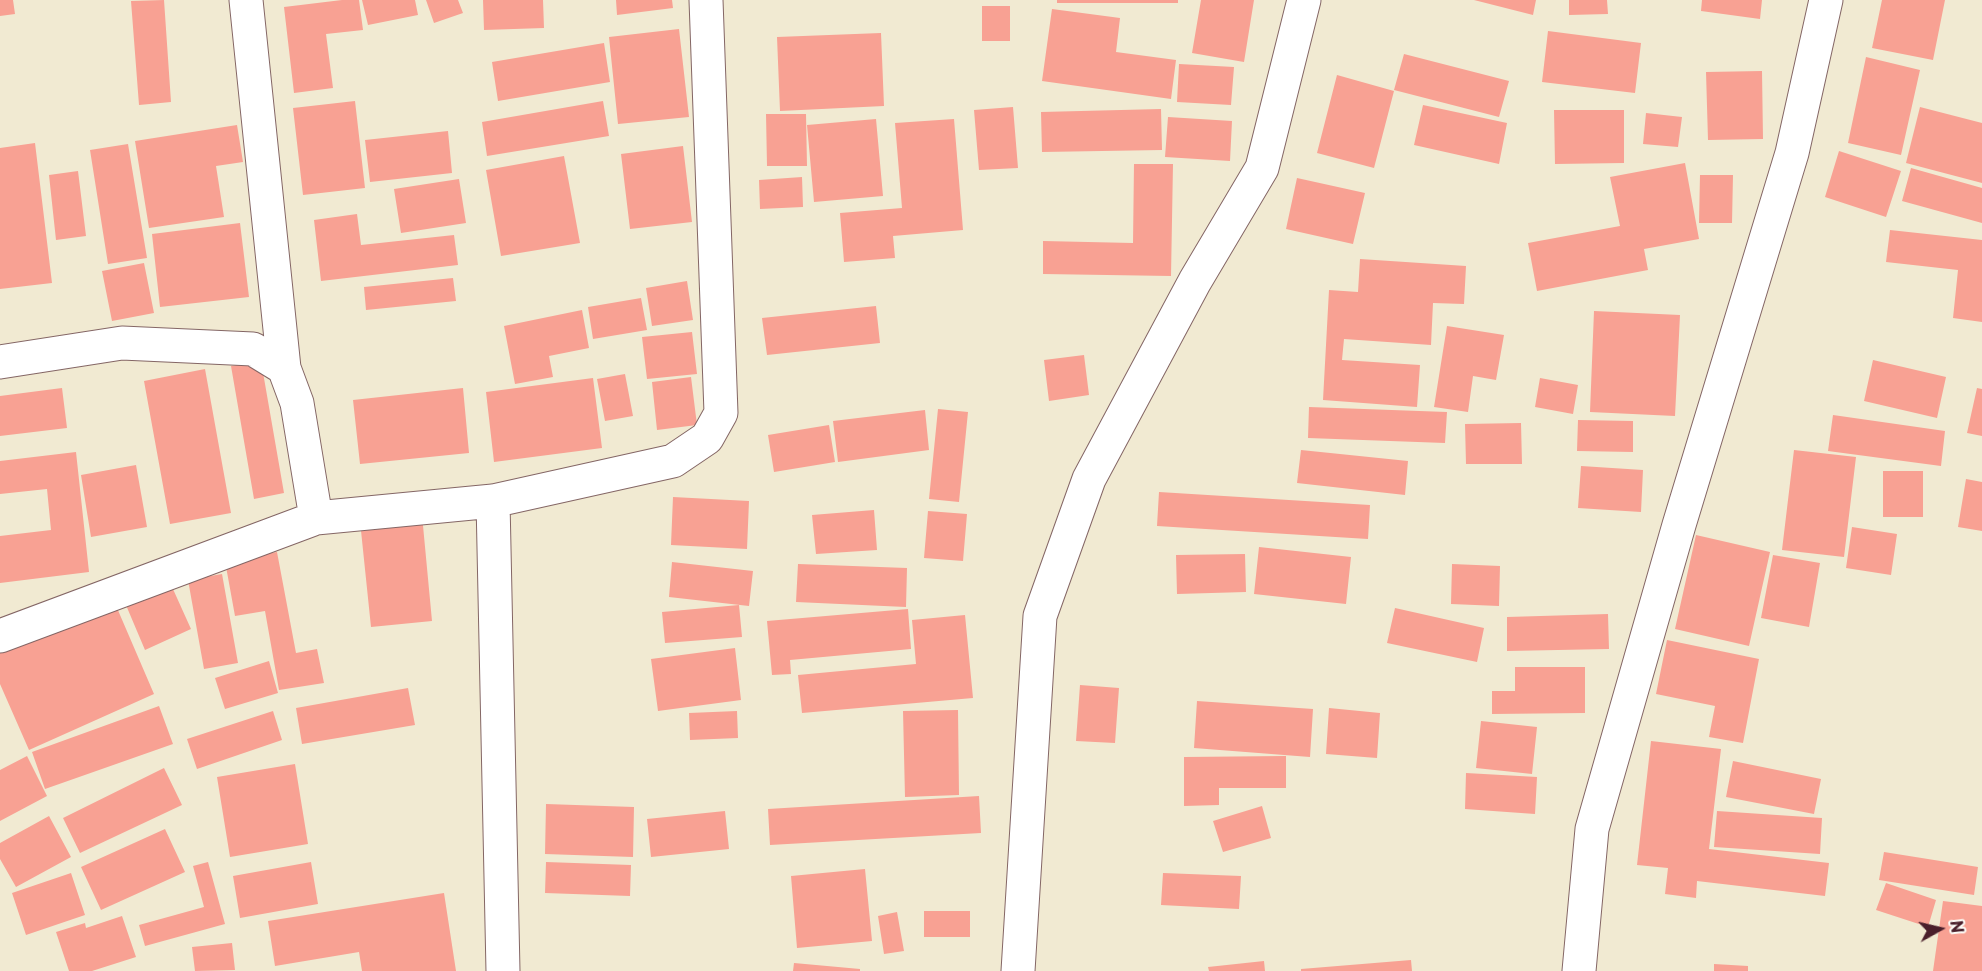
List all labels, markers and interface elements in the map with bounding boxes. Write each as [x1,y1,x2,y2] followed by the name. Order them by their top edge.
[1910,899,1970,959] north arrow
[1945,919,1971,934] text: N

